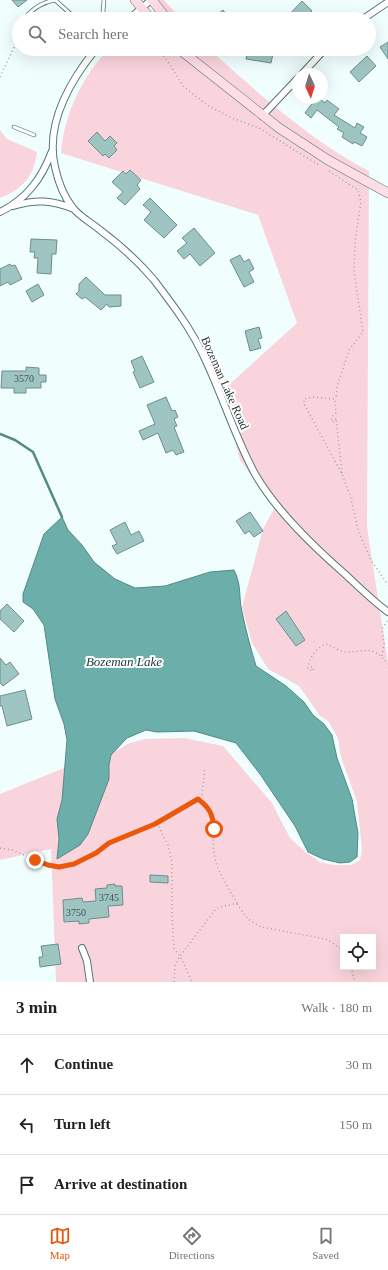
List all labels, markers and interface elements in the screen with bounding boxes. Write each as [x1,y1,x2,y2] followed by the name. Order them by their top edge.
[12,12,376,56] search box
[26,23,48,45] icon: search
[58,26,128,42] text: Search here
[292,68,328,104] north arrow
[198,334,252,432] street label: Bozeman Lake Road
[14,373,34,384] house number: 3570
[86,654,162,669] water label: Bozeman Lake
[205,820,223,838] route start
[26,851,44,869] route end
[99,892,119,903] house number: 3745
[66,907,86,918] house number: 3750
[340,934,376,970] map controls
[340,934,376,970] button: locate
[16,998,57,1017] text: 3 min
[301,1000,372,1015] text: Walk · 180 m
[16,1054,38,1076] icon: ahead
[54,1056,113,1072] text: Continue
[346,1057,372,1072] text: 30 m
[16,1114,38,1136] icon: left
[54,1116,111,1132] text: Turn left
[339,1117,372,1132] text: 150 m
[16,1174,38,1196] icon: arrive
[54,1176,187,1192] text: Arrive at destination
[49,1225,71,1261] tab: Map
[169,1225,214,1261] tab: Directions
[312,1225,339,1261] tab: Saved

